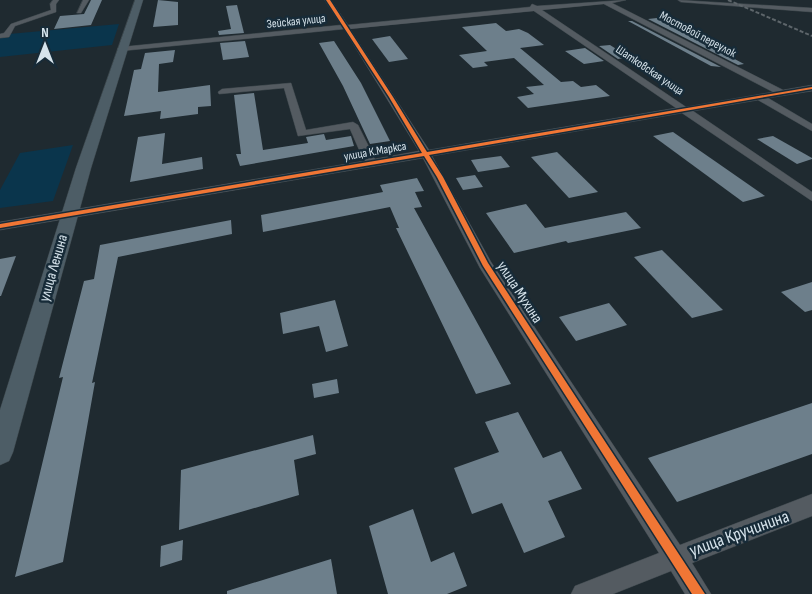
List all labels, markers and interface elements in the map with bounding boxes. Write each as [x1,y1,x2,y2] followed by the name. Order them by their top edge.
[657,8,739,61] street label: Мостовой переулок
[266,11,327,32] street label: Зейская улица
[20,20,70,70] north arrow
[41,24,49,41] text: N
[613,42,687,99] street label: Шатковская улица
[343,139,408,164] street label: улица К.Маркса
[35,232,72,304] street label: улица Ленина
[492,258,547,327] street label: улица Мухина
[686,506,792,561] street label: улица Кручинина

